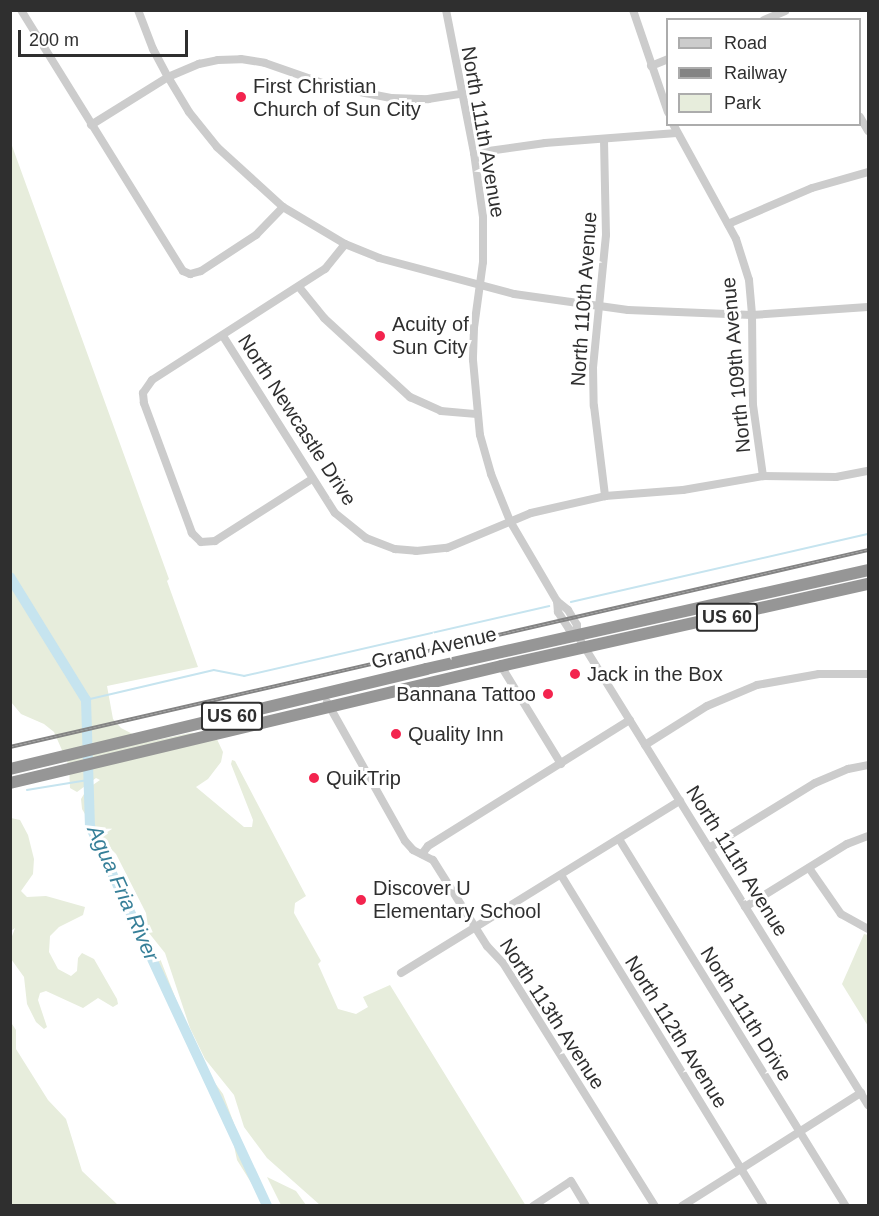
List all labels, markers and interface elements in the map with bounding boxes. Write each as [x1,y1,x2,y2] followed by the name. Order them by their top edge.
[21,18,190,56] scale bar
[666,18,861,126] legend
[29,30,79,50] text: 200 m
[724,33,767,53] text: Road
[456,44,510,220] street label: North 111th Avenue
[724,63,787,83] text: Railway
[253,74,421,121] place label: First Christian Church of Sun City
[234,90,248,104] marker: First Christian Church of Sun City
[724,93,761,113] text: Park
[566,210,602,388] street label: North 110th Avenue
[716,276,756,454] street label: North 109th Avenue
[392,312,469,359] place label: Acuity of Sun City
[373,329,387,343] marker: Acuity of Sun City
[233,330,361,510] street label: North Newcastle Drive
[696,602,758,632] road number: US 60
[369,622,499,674] street label: Grand Avenue
[587,662,723,686] place label: Jack in the Box
[568,667,582,681] marker: Jack in the Box
[396,682,536,706] place label: Bannana Tattoo
[541,687,555,701] marker: Bannana Tattoo
[200,701,264,731] road number: US 60
[408,722,504,746] place label: Quality Inn
[389,727,403,741] marker: Quality Inn
[326,766,401,790] place label: QuikTrip
[307,771,321,785] marker: QuikTrip
[681,781,793,941] street label: North 111th Avenue
[82,821,164,965] water label: Agua Fria River
[373,876,541,923] place label: Discover U Elementary School
[354,893,368,907] marker: Discover U Elementary School
[494,934,610,1094] street label: North 113th Avenue
[695,942,797,1086] street label: North 111th Drive
[619,951,733,1113] street label: North 112th Avenue

